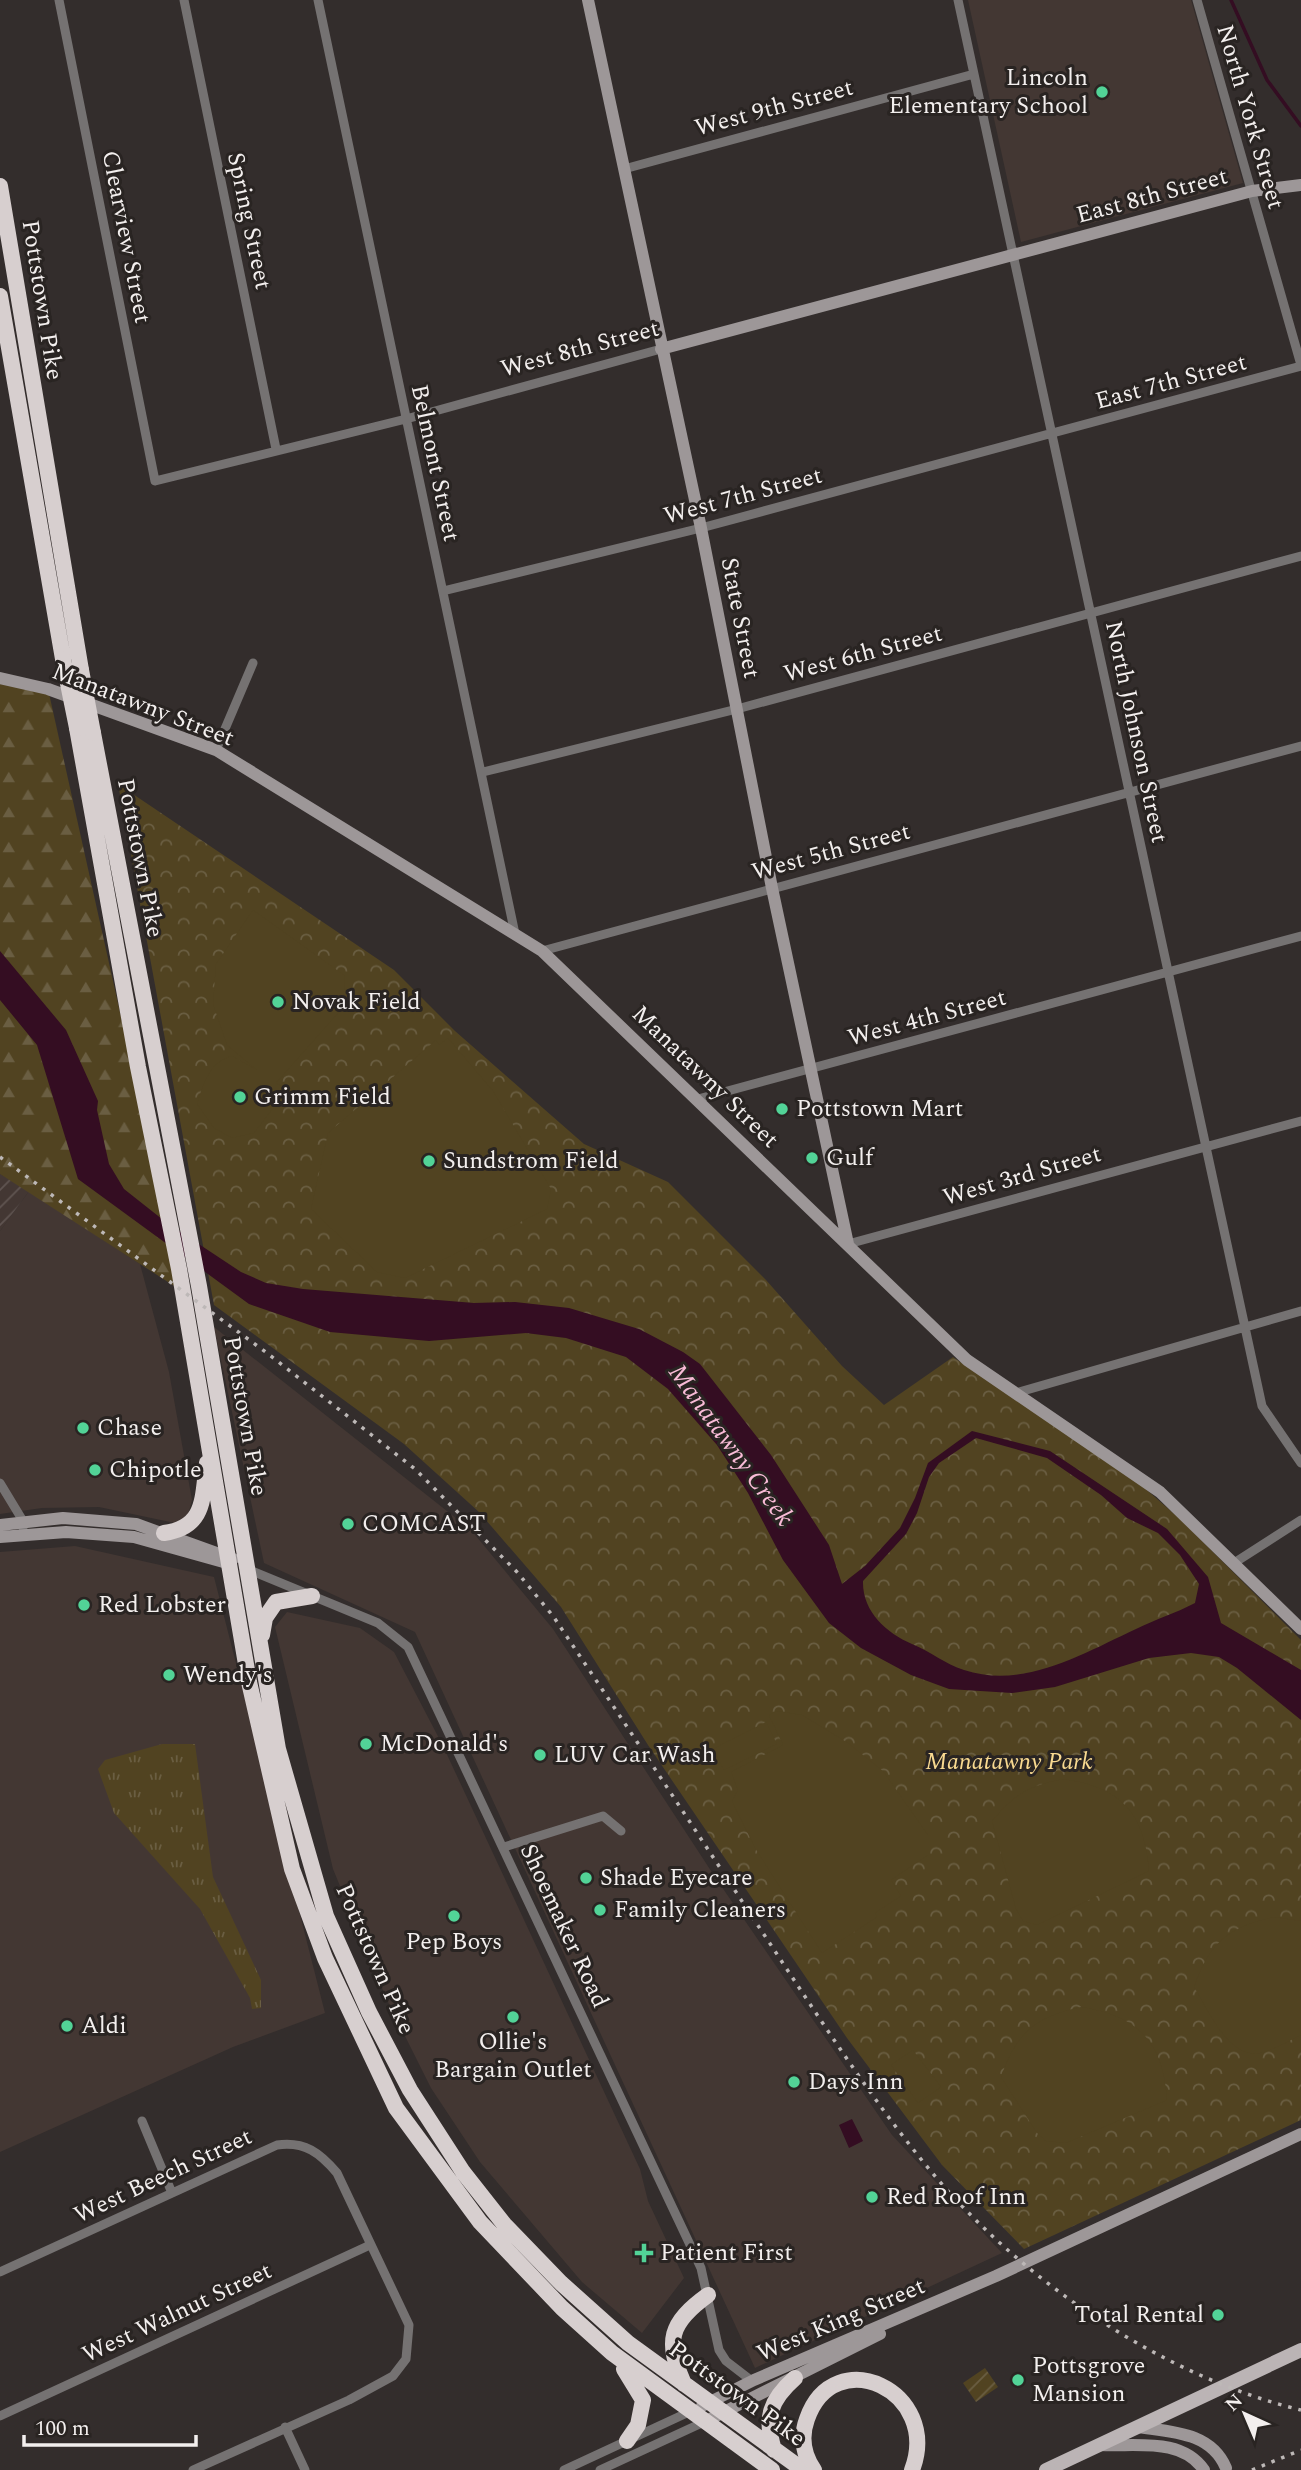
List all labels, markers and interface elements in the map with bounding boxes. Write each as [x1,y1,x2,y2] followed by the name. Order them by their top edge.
[1206,20,1294,214] street label: North York Street
[888,60,1088,124] place label: Lincoln Elementary School
[691,70,857,146] street label: West 9th Street
[1094,84,1110,100] marker: Lincoln Elementary School
[92,148,160,326] street label: Clearview Street
[217,149,281,293] street label: Spring Street
[1072,158,1232,234] street label: East 8th Street
[12,217,72,383] street label: Pottstown Pike
[497,311,663,387] street label: West 8th Street
[1091,344,1251,420] street label: East 7th Street
[401,381,469,545] street label: Belmont Street
[660,458,826,534] street label: West 7th Street
[711,555,769,681] street label: State Street
[780,616,946,692] street label: West 6th Street
[1095,618,1177,846] street label: North Johnson Street
[47,654,239,756] street label: Manatawny Street
[107,775,173,941] street label: Pottstown Pike
[748,814,914,890] street label: West 5th Street
[844,980,1010,1056] street label: West 4th Street
[292,984,421,1020] place label: Novak Field
[270,994,286,1010] marker: Novak Field
[623,997,787,1157] street label: Manatawny Street
[254,1079,391,1115] place label: Grimm Field
[232,1089,248,1105] marker: Grimm Field
[796,1091,963,1127] place label: Pottstown Mart
[774,1101,790,1117] marker: Pottstown Mart
[939,1136,1105,1216] street label: West 3rd Street
[826,1140,875,1176] place label: Gulf
[443,1143,619,1179] place label: Sundstrom Field
[804,1150,820,1166] marker: Gulf
[421,1153,437,1169] marker: Sundstrom Field
[213,1333,277,1499] street label: Pottstown Pike
[658,1355,804,1535] water label: Manatawny Creek
[97,1410,162,1446] place label: Chase
[75,1420,91,1436] marker: Chase
[109,1452,202,1488] place label: Chipotle
[87,1462,103,1478] marker: Chipotle
[362,1506,485,1542] place label: COMCAST
[340,1516,356,1532] marker: COMCAST
[98,1587,226,1623] place label: Red Lobster
[76,1597,92,1613] marker: Red Lobster
[183,1657,273,1693] place label: Wendy's
[161,1667,177,1683] marker: Wendy's
[380,1726,508,1762] place label: McDonald's
[358,1736,374,1752] marker: McDonald's
[554,1737,715,1773] place label: LUV Car Wash
[925,1744,1093,1780] park label: Manatawny Park
[532,1747,548,1763] marker: LUV Car Wash
[510,1838,618,2014] street label: Shoemaker Road
[600,1860,753,1896] place label: Shade Eyecare
[578,1870,594,1886] marker: Shade Eyecare
[326,1878,424,2040] street label: Pottstown Pike
[614,1892,786,1928] place label: Family Cleaners
[592,1902,608,1918] marker: Family Cleaners
[446,1908,462,1924] marker: Pep Boys
[406,1924,502,1960] place label: Pep Boys
[81,2008,127,2044] place label: Aldi
[505,2009,521,2025] marker: Ollie's Bargain Outlet
[59,2018,75,2034] marker: Aldi
[434,2024,592,2088] place label: Ollie's Bargain Outlet
[808,2064,903,2100] place label: Days Inn
[786,2074,802,2090] marker: Days Inn
[68,2119,258,2233] street label: West Beech Street
[886,2179,1026,2215] place label: Red Roof Inn
[864,2189,880,2205] marker: Red Roof Inn
[660,2235,793,2271] place label: Patient First
[634,2243,654,2263] marker: Patient First
[76,2253,278,2373] street label: West Walnut Street
[751,2268,931,2372] street label: West King Street
[1074,2297,1204,2333] place label: Total Rental
[1210,2307,1226,2323] marker: Total Rental
[661,2332,813,2456] street label: Pottstown Pike
[1032,2348,1145,2412] place label: Pottsgrove Mansion
[1010,2372,1026,2388] marker: Pottsgrove Mansion
[1210,2379,1280,2449] north arrow
[1219,2387,1250,2419] text: N
[24,2404,196,2448] scale bar
[35,2413,90,2445] text: 100 m

